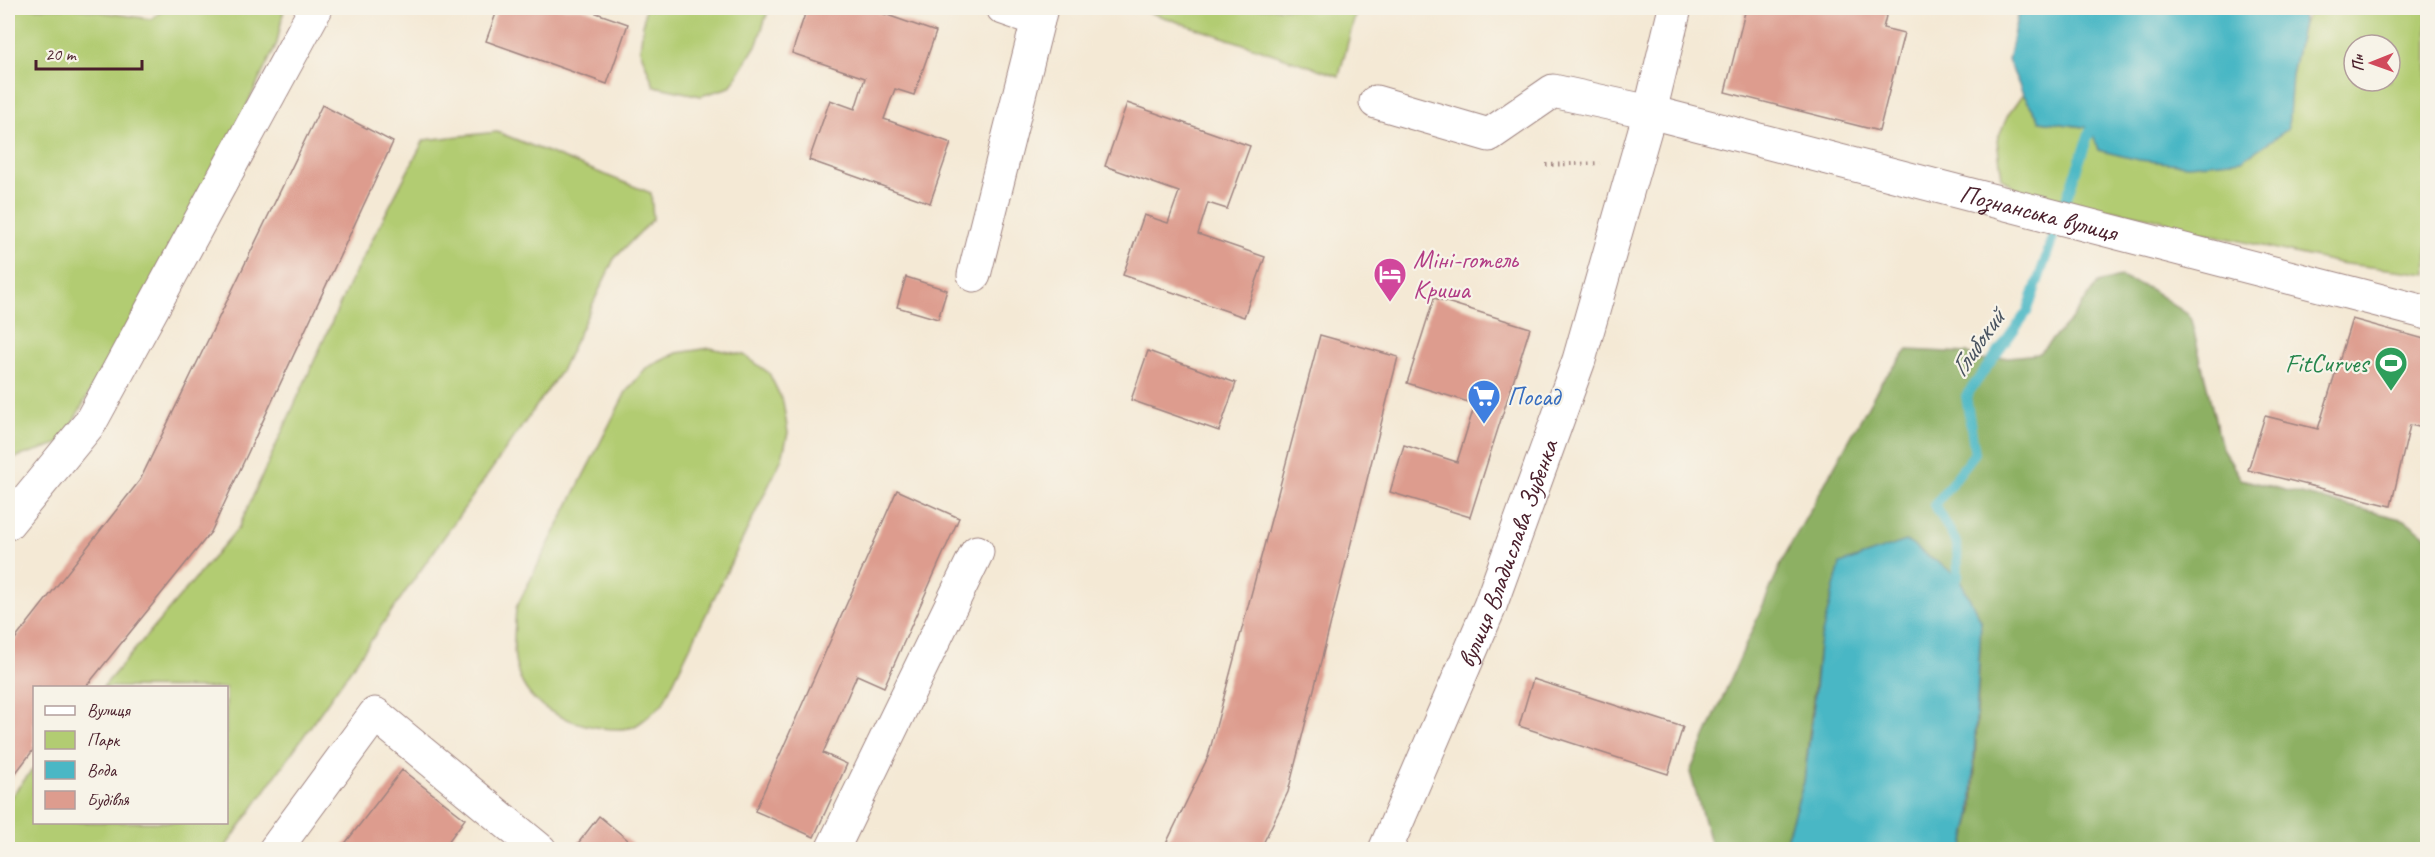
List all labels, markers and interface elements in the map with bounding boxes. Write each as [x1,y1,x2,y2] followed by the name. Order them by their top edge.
[36,33,142,71] scale bar
[2342,33,2402,93] north arrow
[45,43,78,65] text: 20 m
[2348,54,2368,72] text: Пн
[1956,176,2123,249] street label: Познанська вулиця
[1413,243,1520,306] place label: Міні-готель Криша
[1372,256,1408,303] hotel icon: Міні-готель Криша
[1942,298,2016,383] water label: Глибокий
[2373,345,2409,392] sports icon: FitCurves
[2285,347,2370,380] place label: FitCurves
[1466,378,1502,425] supermarket icon: Посад
[1507,380,1563,413] place label: Посад
[1449,434,1566,672] street label: вулиця Владислава Зубенка
[33,686,228,824] legend
[87,699,131,721] text: Вулиця
[87,729,121,751] text: Парк
[87,759,118,781] text: Вода
[87,789,130,811] text: Будівля

